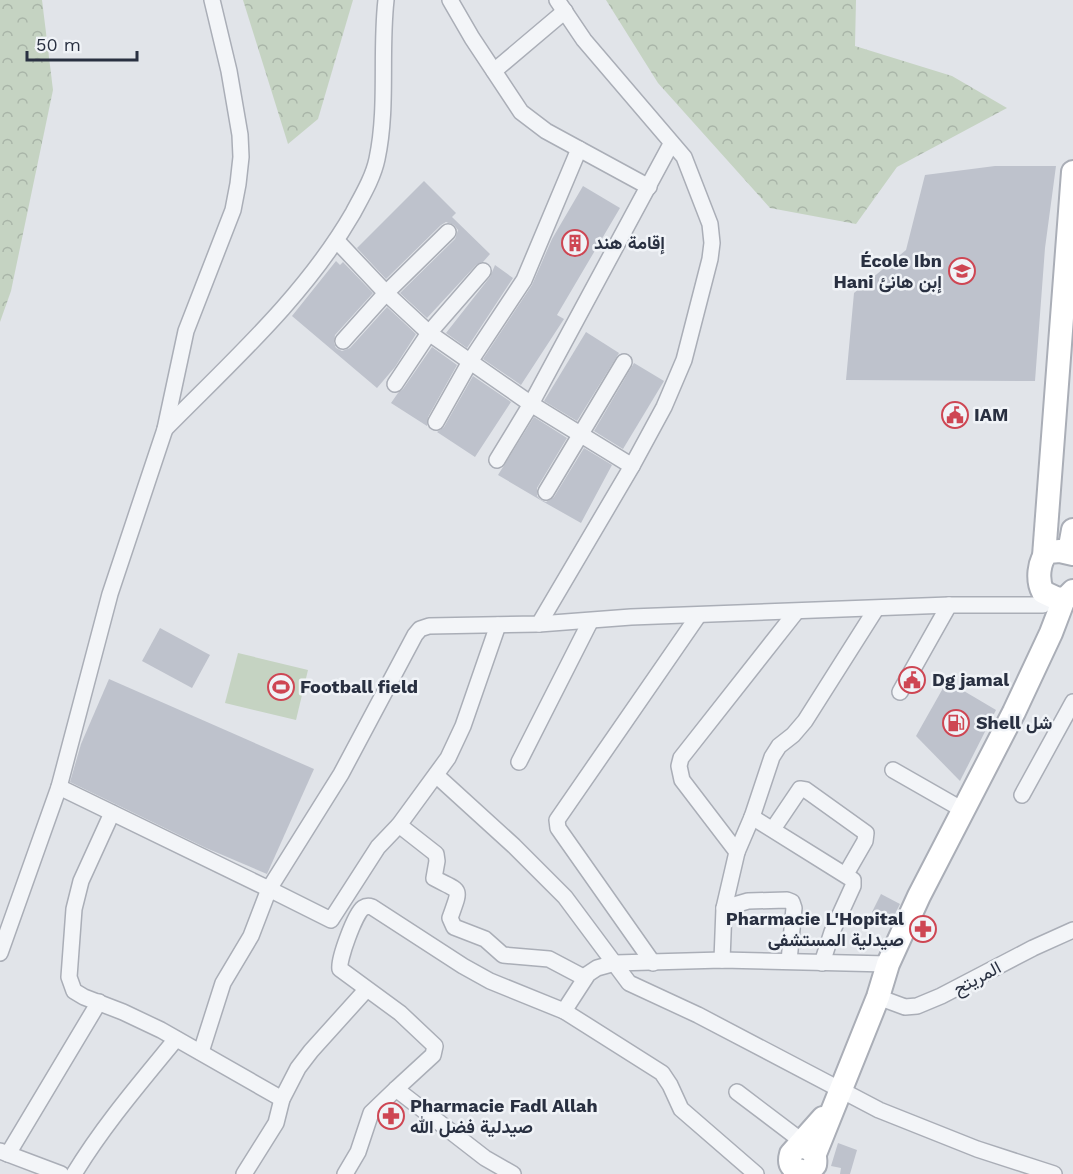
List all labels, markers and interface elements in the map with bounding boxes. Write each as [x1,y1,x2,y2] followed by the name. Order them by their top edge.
[27,24,136,62] scale bar
[36,34,81,55] text: 50 m
[560,228,590,258] building icon: إقامة هند
[594,232,665,255] place label: إقامة هند
[833,250,942,294] place label: École Ibn Hani إبن هانئ
[947,256,977,286] school or university icon: École Ibn Hani إبن هانئ
[940,400,970,430] public building icon: IAM
[974,404,1008,425] place label: IAM
[897,665,927,695] public building icon: Dg jamal
[932,669,1009,690] place label: Dg jamal
[266,672,296,702] sports icon: Football field
[300,676,418,697] place label: Football field
[941,708,971,738] fuel station icon: Shell شل
[976,712,1053,734] place label: Shell شل
[726,908,904,951] place label: Pharmacie L'Hopital صيدلية المستشفى
[908,914,938,944] pharmacy icon: Pharmacie L'Hopital صيدلية المستشفى
[949,956,1005,1001] street label: المريتح
[410,1095,598,1138] place label: Pharmacie Fadl Allah صيدلية فضل الله
[376,1101,406,1131] pharmacy icon: Pharmacie Fadl Allah صيدلية فضل الله

